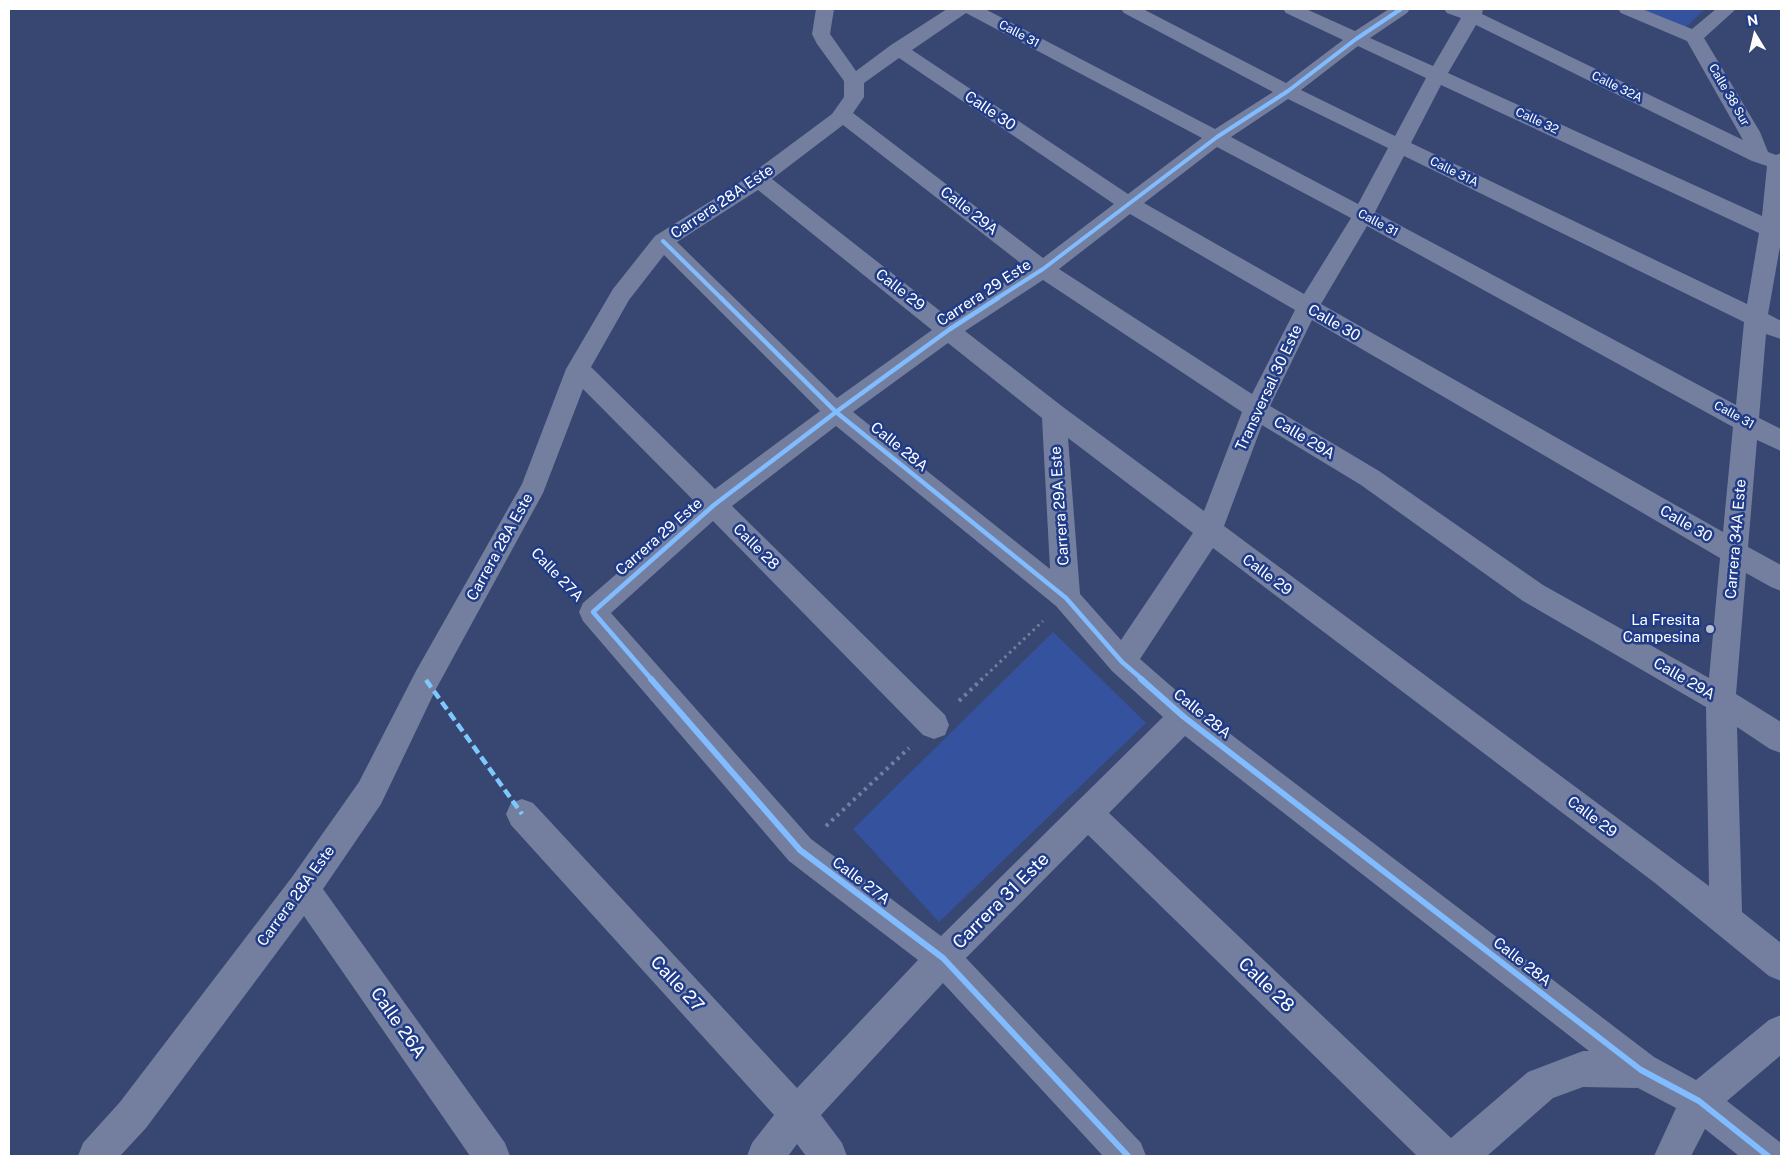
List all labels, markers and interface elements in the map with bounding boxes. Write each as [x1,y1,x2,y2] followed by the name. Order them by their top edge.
[1730,10,1780,60] north arrow
[1746,11,1759,29] text: N
[996,17,1042,51] street label: Calle 31
[1705,61,1753,129] street label: Calle 38 Sur
[1589,69,1645,105] street label: Calle 32A
[961,87,1019,135] street label: Calle 30
[1513,105,1561,137] street label: Calle 32
[1427,154,1481,190] street label: Calle 31A
[667,161,777,243] street label: Carrera 28A Este
[937,183,1001,239] street label: Calle 29A
[1355,206,1401,240] street label: Calle 31
[933,256,1035,330] street label: Carrera 29 Este
[872,265,928,315] street label: Calle 29
[1305,301,1363,345] street label: Calle 30
[1232,322,1306,454] street label: Transversal 30 Este
[1711,398,1757,432] street label: Calle 31
[1270,413,1338,463] street label: Calle 29A
[867,418,931,476] street label: Calle 28A
[1047,446,1073,566] street label: Carrera 29A Este
[1722,478,1750,600] street label: Carrera 34A Este
[463,490,537,604] street label: Carrera 28A Este
[612,495,706,579] street label: Carrera 29 Este
[1657,502,1715,546] street label: Calle 30
[729,520,783,574] street label: Calle 28
[527,544,587,606] street label: Calle 27A
[1239,551,1295,599] street label: Calle 29
[1623,611,1700,646] place label: La Fresita Campesina
[1704,623,1716,635] marker: La Fresita Campesina
[1650,654,1718,704] street label: Calle 29A
[1170,685,1234,743] street label: Calle 28A
[1564,793,1620,841] street label: Calle 29
[254,842,338,950] street label: Carrera 28A Este
[948,848,1054,954] street label: Carrera 31 Este
[829,853,893,909] street label: Calle 27A
[1489,934,1555,990] street label: Calle 28A
[646,952,708,1016] street label: Calle 27
[1234,953,1298,1017] street label: Calle 28
[366,983,430,1063] street label: Calle 26A

